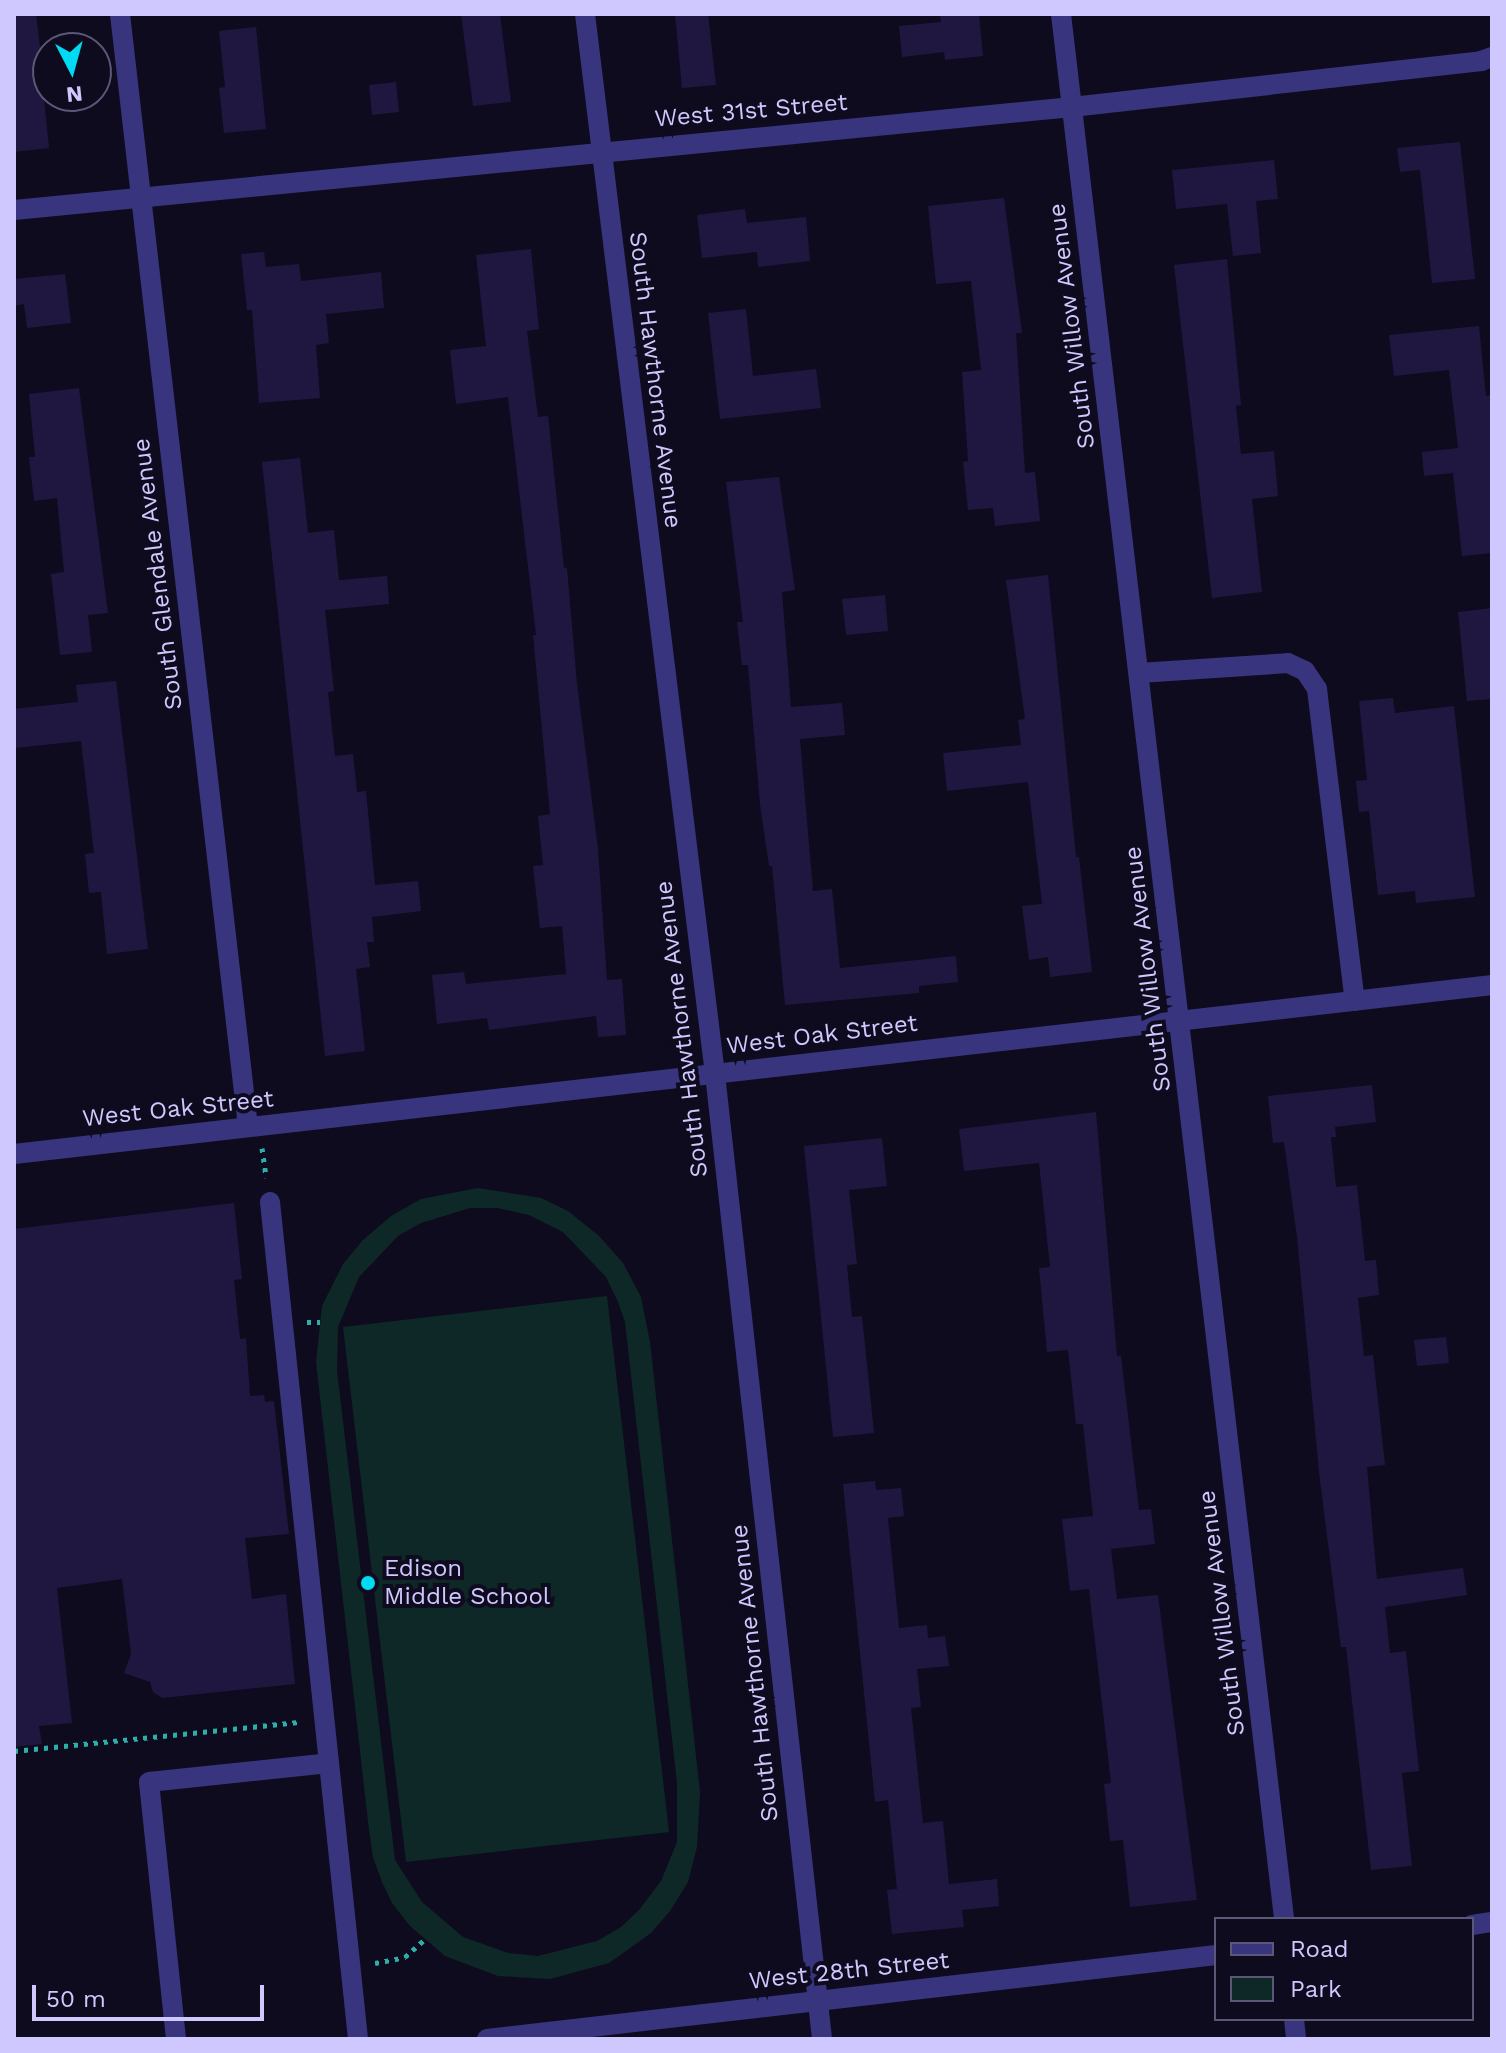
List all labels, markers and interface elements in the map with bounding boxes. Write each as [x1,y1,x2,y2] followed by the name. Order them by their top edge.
[32,32,112,112] north arrow
[65,81,84,108] text: N
[653,88,849,134] street label: West 31st Street
[1043,201,1101,451] street label: South Willow Avenue
[622,230,688,530] street label: South Hawthorne Avenue
[127,436,189,712] street label: South Glendale Avenue
[1119,844,1177,1094] street label: South Willow Avenue
[649,879,715,1179] street label: South Hawthorne Avenue
[725,1009,919,1061] street label: West Oak Street
[81,1085,275,1133] street label: West Oak Street
[1193,1488,1251,1738] street label: South Willow Avenue
[725,1523,785,1823] street label: South Hawthorne Avenue
[384,1555,550,1611] place label: Edison Middle School
[359,1574,377,1592] marker: Edison Middle School
[1214,1917,1474,2021] legend
[1290,1935,1349,1963] text: Road
[747,1946,951,1996] street label: West 28th Street
[36,1969,268,2019] scale bar
[1290,1975,1342,2003] text: Park
[46,1985,106,2013] text: 50 m

